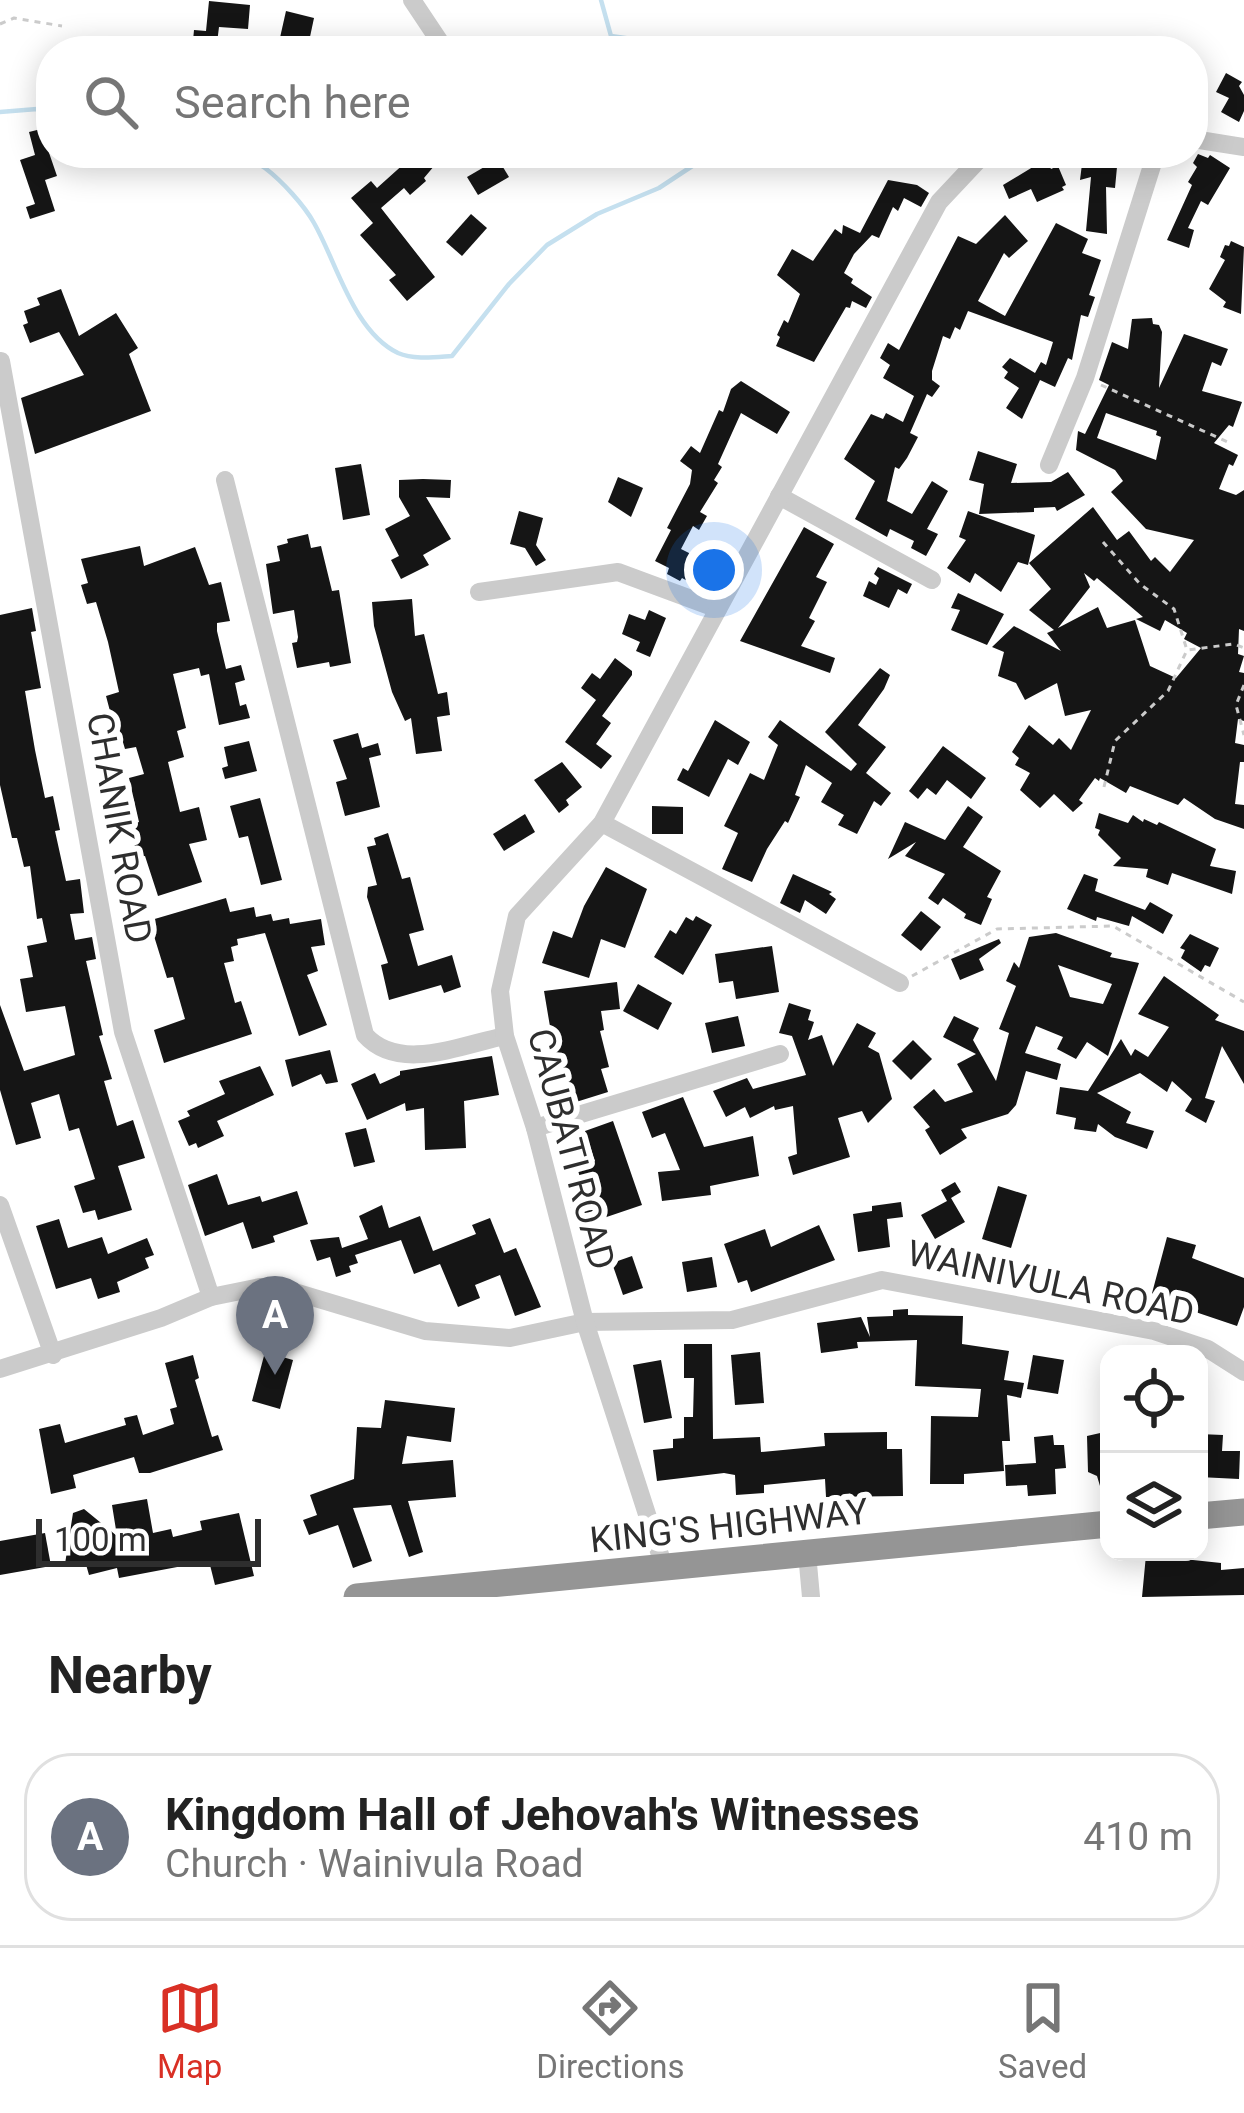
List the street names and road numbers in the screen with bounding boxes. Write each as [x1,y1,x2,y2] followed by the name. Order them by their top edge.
[78,709,160,947] street label: CHANIK ROAD
[519,1024,623,1274] street label: CAUBATI ROAD
[904,1232,1198,1334] street label: WAINIVULA ROAD
[588,1490,871,1561] street label: KING'S HIGHWAY

